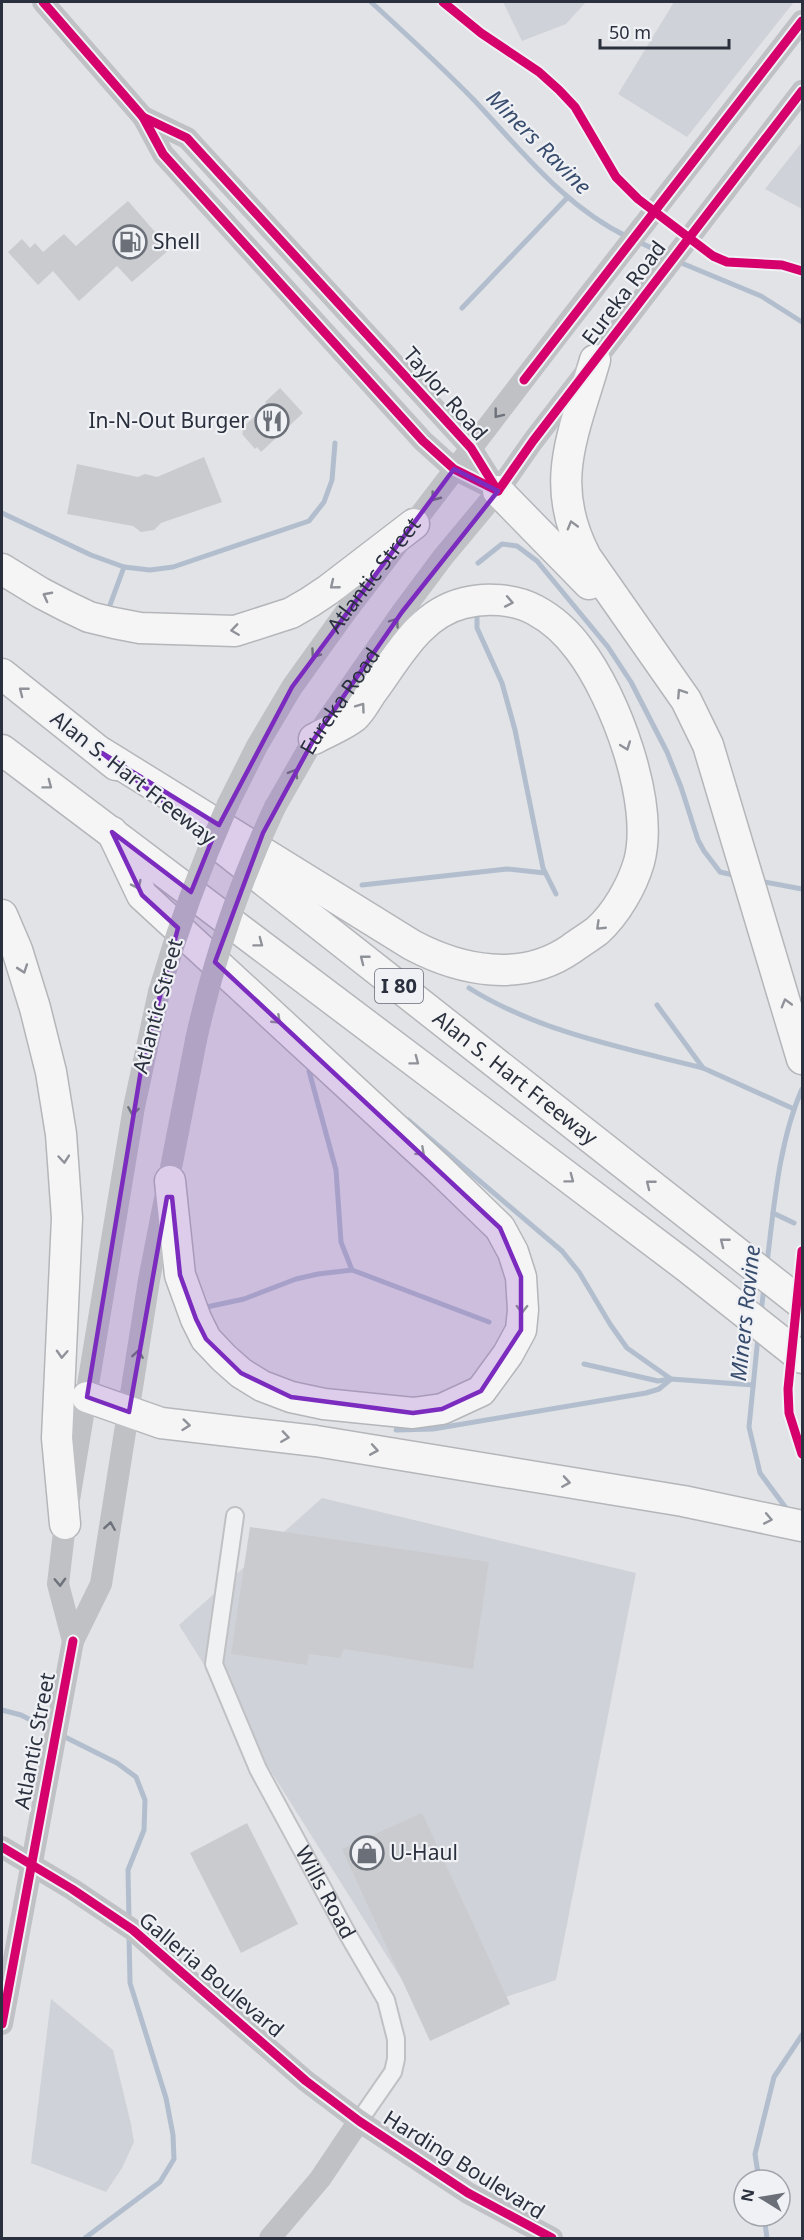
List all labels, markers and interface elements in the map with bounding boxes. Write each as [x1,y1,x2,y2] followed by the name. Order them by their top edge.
[600,12,729,50] scale bar
[609,20,651,44] text: 50 m
[481,82,599,200] water label: Miners Ravine
[112,224,148,260] fuel station icon: Shell
[153,227,200,255] place label: Shell
[575,235,672,350] street label: Eureka Road
[397,341,494,446] street label: Taylor Road
[254,403,290,439] restaurant icon: In-N-Out Burger
[88,406,249,434] place label: In-N-Out Burger
[494,407,505,418] one-way arrow
[431,490,442,501] one-way arrow
[320,511,427,638] street label: Atlantic Street
[567,520,579,530] one-way arrow
[330,577,341,588] one-way arrow
[42,592,53,603] one-way arrow
[504,595,514,608] one-way arrow
[388,617,399,628] one-way arrow
[231,623,240,635] one-way arrow
[293,642,386,760] street label: Eureka Road
[311,647,322,658] one-way arrow
[19,688,30,699] one-way arrow
[678,689,689,700] one-way arrow
[354,702,365,713] one-way arrow
[45,704,222,851] street label: Alan S. Hart Freeway
[619,740,632,751] one-way arrow
[287,769,299,779] one-way arrow
[42,778,53,789] one-way arrow
[130,878,142,889] one-way arrow
[596,919,607,930] one-way arrow
[126,935,189,1076] street label: Atlantic Street
[252,936,263,947] one-way arrow
[360,956,371,967] one-way arrow
[16,963,29,974] one-way arrow
[375,969,423,1003] road number: I 80
[781,998,793,1009] one-way arrow
[427,1004,604,1151] street label: Alan S. Hart Freeway
[270,1013,280,1024] one-way arrow
[408,1054,419,1065] one-way arrow
[128,1106,140,1115] one-way arrow
[414,1145,424,1156] one-way arrow
[57,1155,70,1164] one-way arrow
[563,1171,574,1182] one-way arrow
[645,1180,656,1191] one-way arrow
[719,1239,730,1250] one-way arrow
[722,1243,766,1382] water label: Miners Ravine
[516,1304,528,1313] one-way arrow
[55,1349,68,1358] one-way arrow
[132,1350,144,1359] one-way arrow
[182,1418,191,1431] one-way arrow
[280,1430,289,1442] one-way arrow
[369,1444,379,1456] one-way arrow
[562,1476,571,1488] one-way arrow
[763,1512,773,1525] one-way arrow
[104,1522,116,1531] one-way arrow
[54,1578,66,1587] one-way arrow
[7,1670,61,1811] street label: Atlantic Street
[349,1835,385,1871] shop icon: U-Haul
[390,1838,458,1866] place label: U-Haul
[289,1841,363,1944] street label: Wills Road
[133,1905,290,2043] street label: Galleria Boulevard
[379,2103,550,2225] street label: Harding Boulevard
[732,2168,792,2228] north arrow
[735,2187,759,2204] text: N

